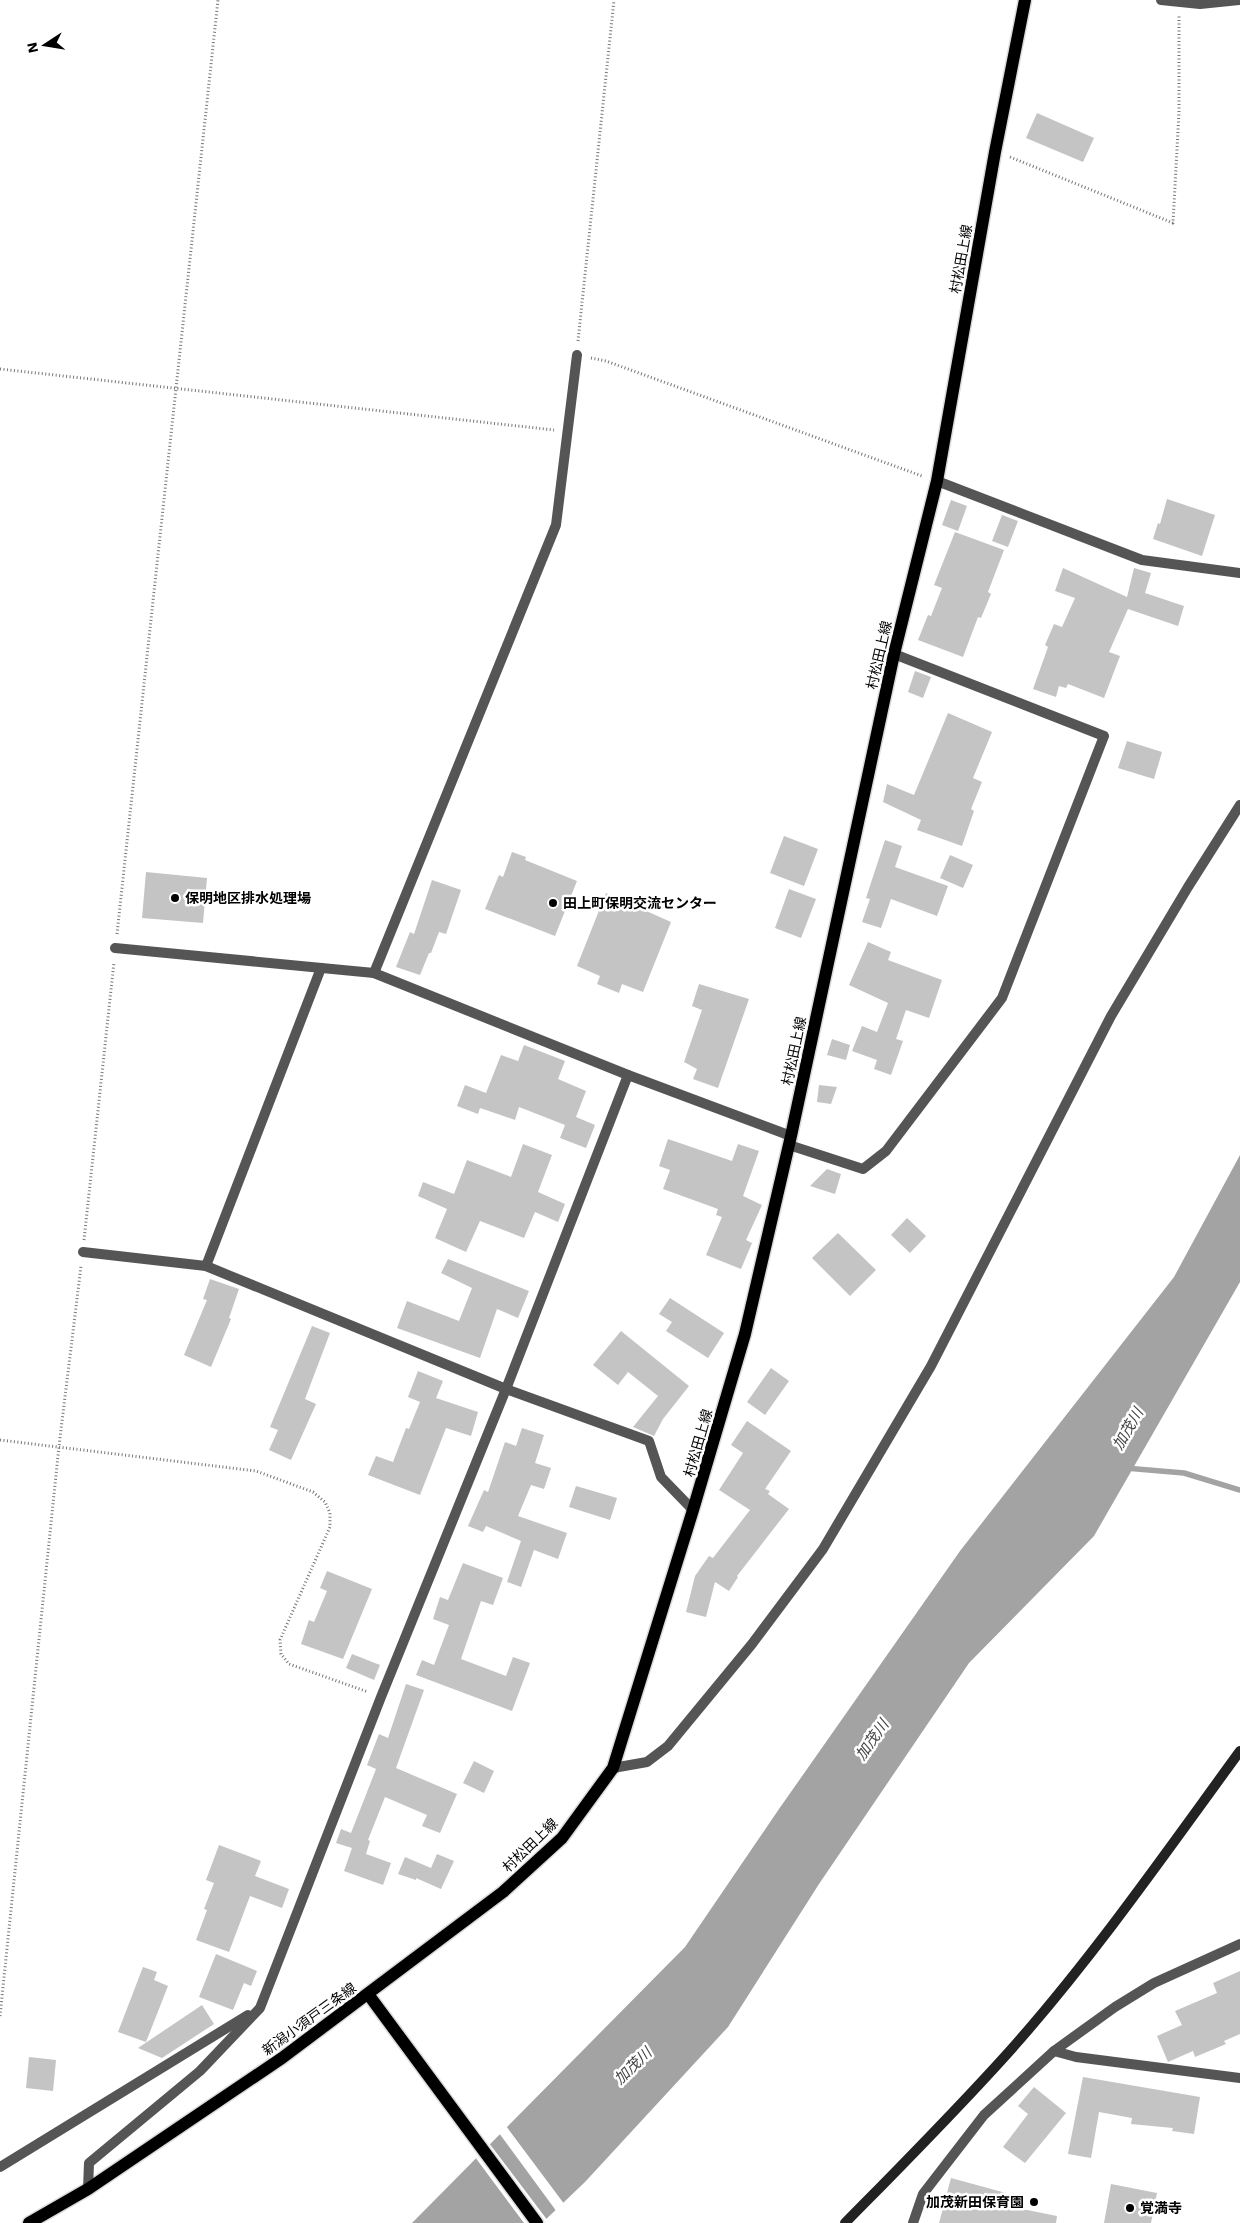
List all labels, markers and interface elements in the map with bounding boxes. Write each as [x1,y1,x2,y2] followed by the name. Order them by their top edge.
[20,20,70,70] north arrow
[23,41,41,54] text: N
[947,223,975,295] street label: 村松田上線
[863,619,895,691] street label: 村松田上線
[185,890,311,906] place label: 保明地区排水処理場
[169,892,181,904] marker: 保明地区排水処理場
[563,895,717,911] place label: 田上町保明交流センター
[547,897,559,909] marker: 田上町保明交流センター
[779,1015,809,1087] street label: 村松田上線
[1109,1403,1148,1453] water label: 加茂川
[681,1407,715,1479] street label: 村松田上線
[852,1715,893,1764] water label: 加茂川
[499,1815,561,1875] street label: 村松田上線
[259,1980,359,2058] street label: 新潟小須戸三条線
[611,2043,657,2088] water label: 加茂川
[926,2194,1024,2210] place label: 加茂新田保育園
[1028,2196,1040,2208] marker: 加茂新田保育園
[1140,2200,1182,2216] place label: 覚満寺
[1124,2202,1136,2214] marker: 覚満寺

